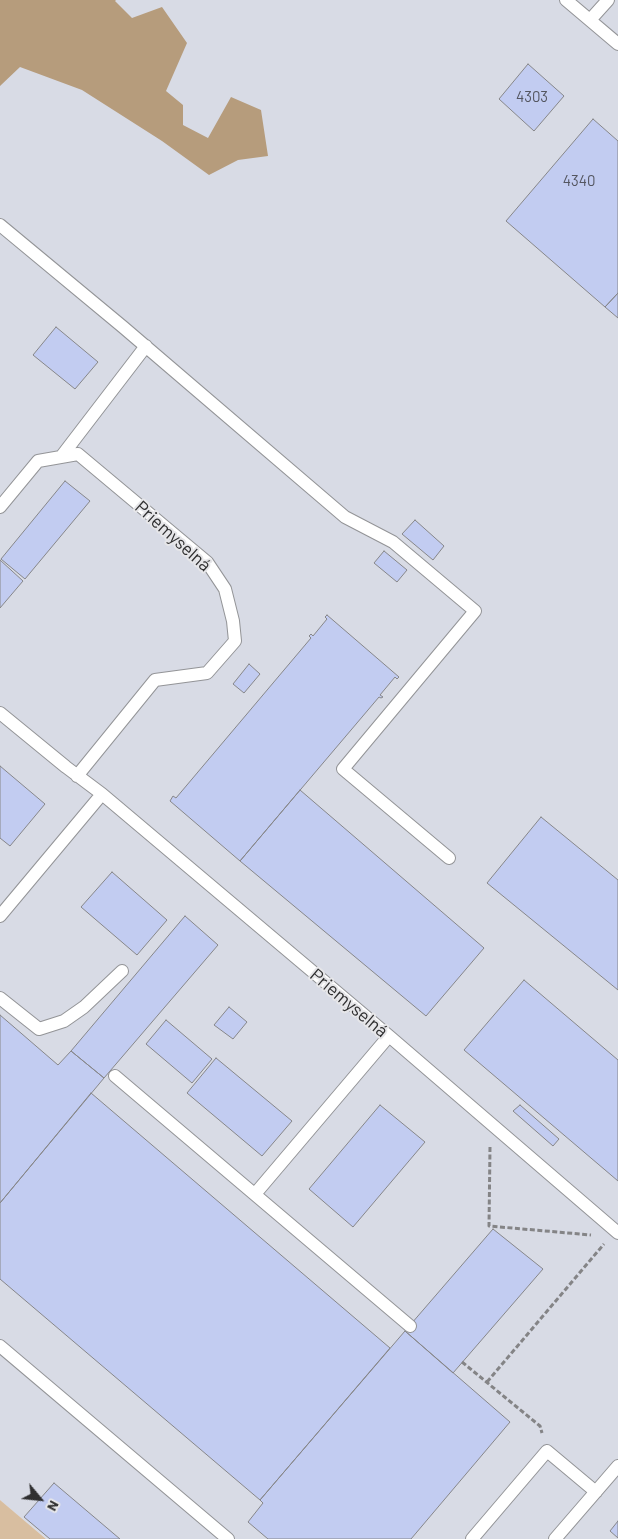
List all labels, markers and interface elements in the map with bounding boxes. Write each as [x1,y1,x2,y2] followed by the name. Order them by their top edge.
[516,88,548,106] house number: 4303
[563,172,595,190] house number: 4340
[130,496,216,576] street label: Priemyselná
[306,964,392,1042] street label: Priemyselná
[15,1474,65,1524] north arrow
[44,1498,63,1514] text: N

